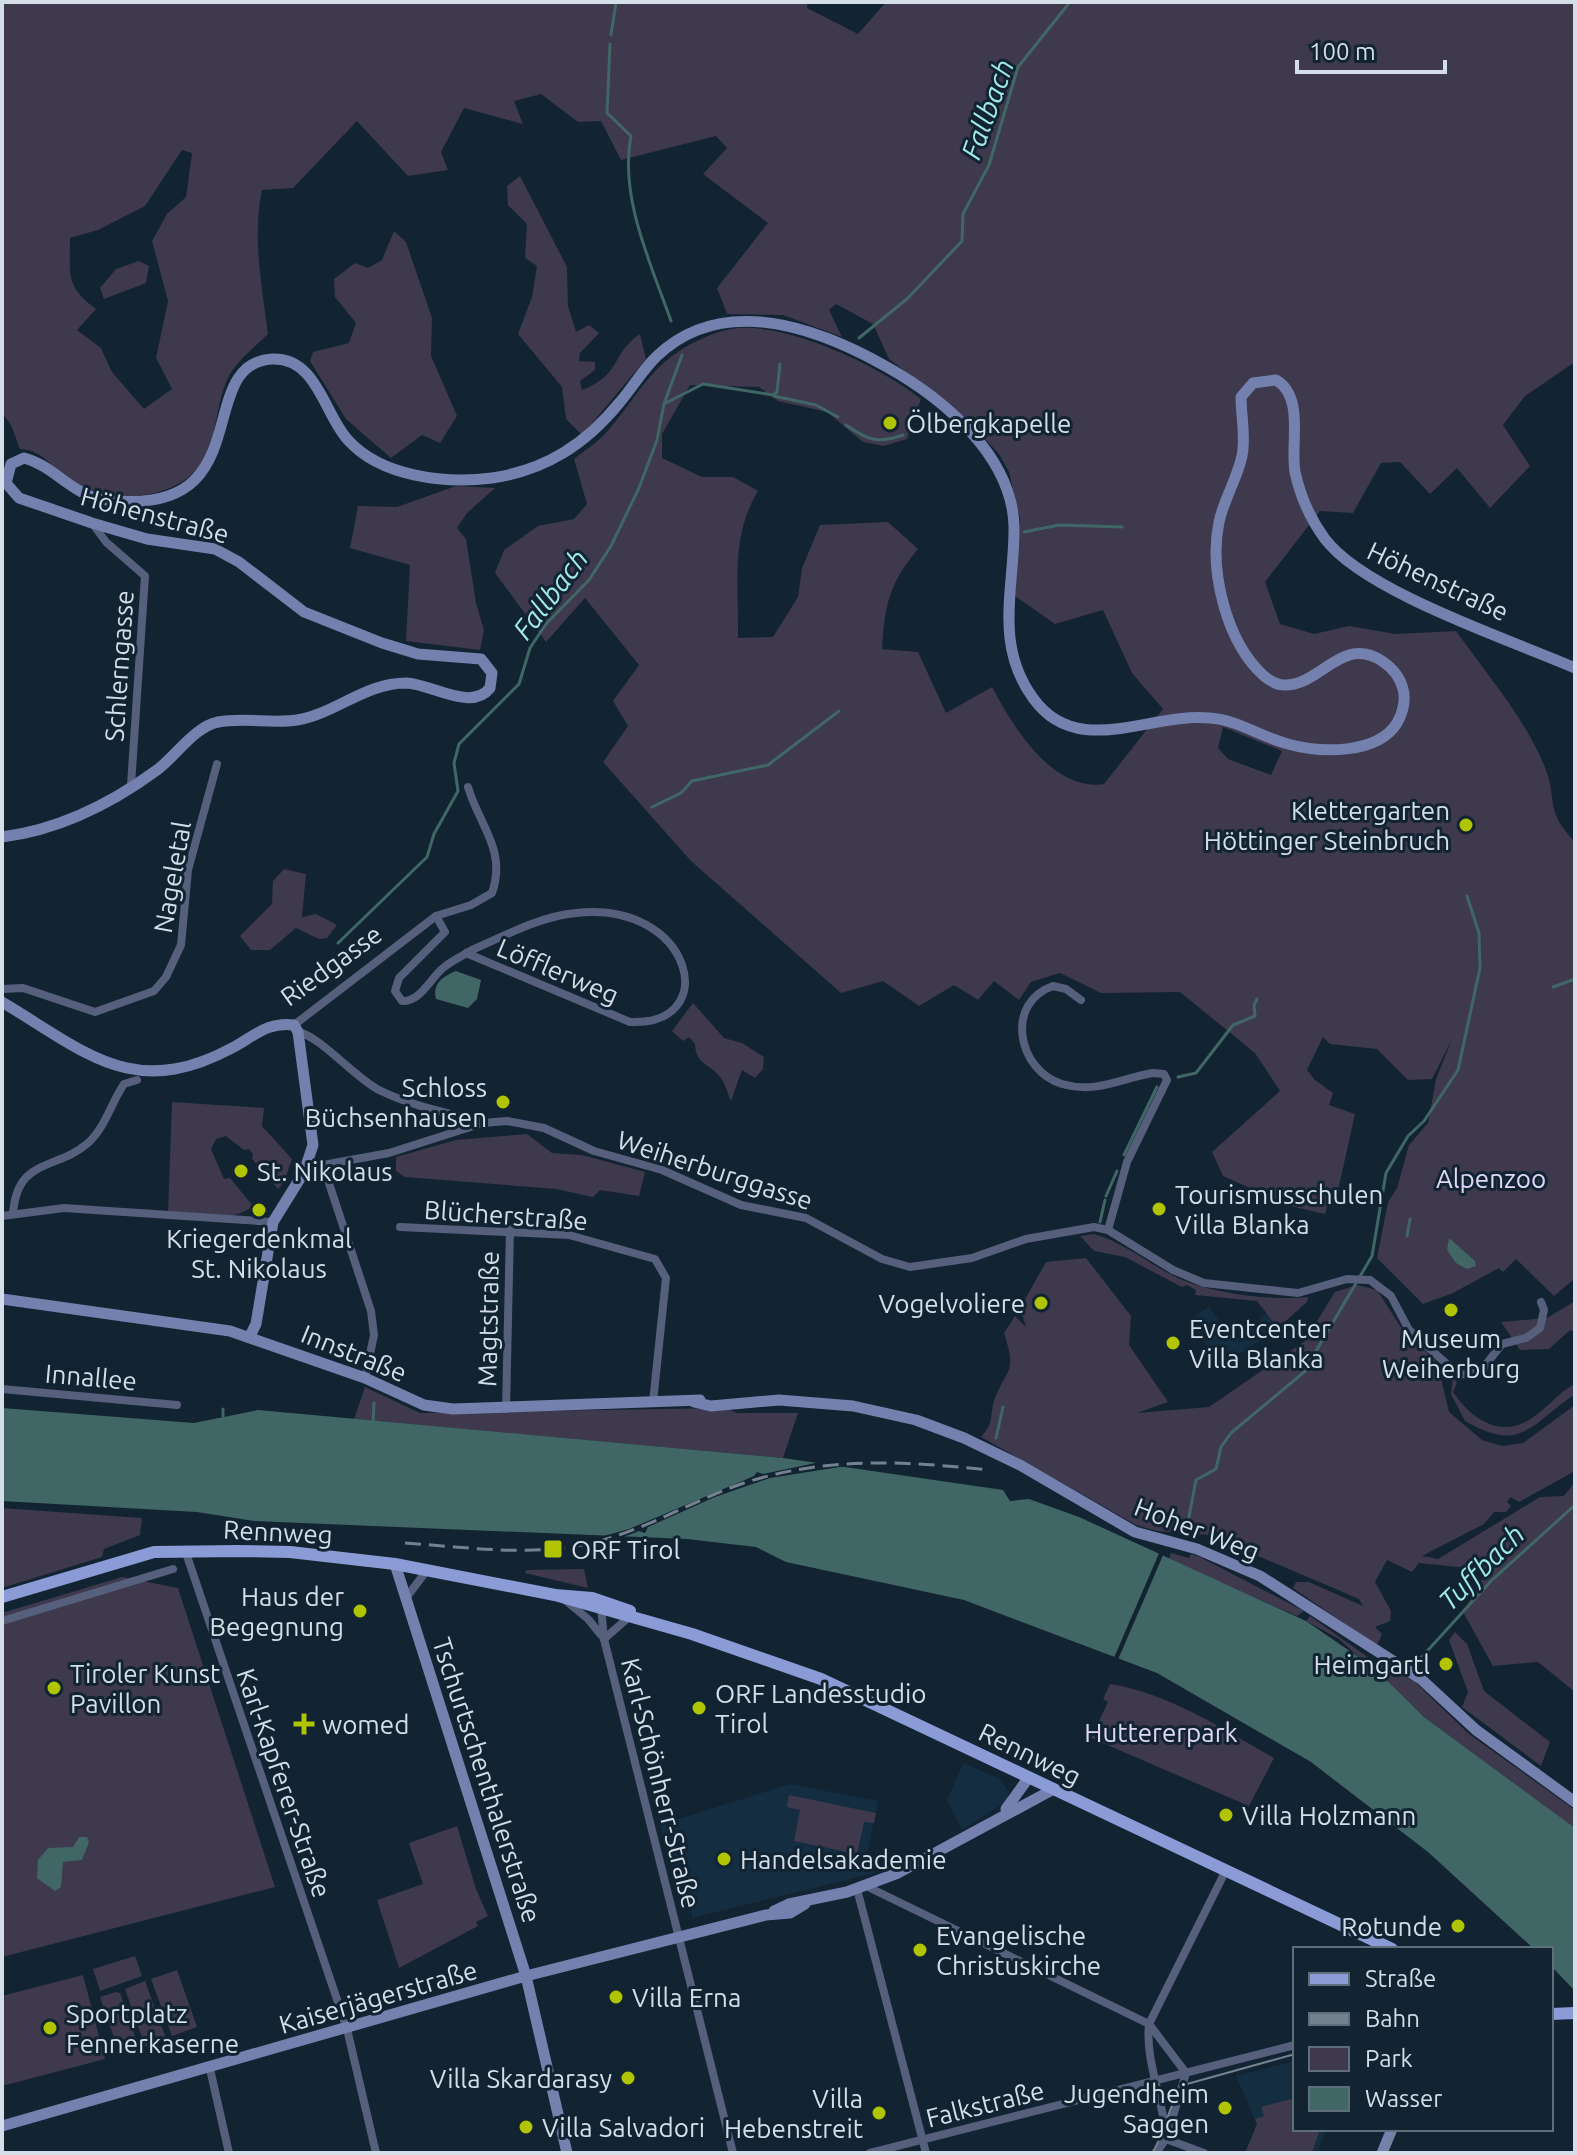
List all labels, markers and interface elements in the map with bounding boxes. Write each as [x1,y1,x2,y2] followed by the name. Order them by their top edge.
[1297,24,1445,74] scale bar
[1309,38,1376,65] text: 100 m
[955,55,1019,163] water label: Fallbach
[906,409,1071,438] place label: Ölbergkapelle
[881,414,899,432] marker: Ölbergkapelle
[78,481,232,549] street label: Höhenstraße
[1363,536,1513,626] street label: Höhenstraße
[506,543,594,645] water label: Fallbach
[99,589,139,743] street label: Schlerngasse
[1204,796,1450,855] place label: Klettergarten Höttinger Steinbruch
[1457,816,1475,834] marker: Klettergarten Höttinger Steinbruch
[148,819,196,935] street label: Nageletal
[275,919,387,1011] street label: Riedgasse
[493,932,623,1010] street label: Löfflerweg
[305,1073,487,1132] place label: Schloss Büchsenhausen
[494,1093,512,1111] marker: Schloss Büchsenhausen
[614,1125,816,1215] street label: Weiherburggasse
[257,1157,393,1186] place label: St. Nikolaus
[232,1162,250,1180] marker: St. Nikolaus
[1436,1164,1546,1193] park label: Alpenzoo
[1175,1180,1383,1239] place label: Tourismusschulen Villa Blanka
[423,1195,589,1235] street label: Blücherstraße
[1150,1200,1168,1218] marker: Tourismusschulen Villa Blanka
[250,1201,268,1219] marker: Kriegerdenkmal St. Nikolaus
[166,1224,352,1283] place label: Kriegerdenkmal St. Nikolaus
[472,1251,504,1387] street label: Magtstraße
[879,1289,1025,1318] place label: Vogelvoliere
[1032,1294,1050,1312] marker: Vogelvoliere
[1442,1301,1460,1319] marker: Museum Weiherburg
[1189,1314,1331,1373] place label: Eventcenter Villa Blanka
[297,1319,411,1387] street label: Innstraße
[1382,1324,1520,1383] place label: Museum Weiherburg
[1164,1334,1182,1352] marker: Eventcenter Villa Blanka
[44,1359,138,1395] street label: Innallee
[1131,1492,1263,1566] street label: Hoher Weg
[223,1515,333,1549] street label: Rennweg
[1432,1518,1531,1617] water label: Tuffbach
[571,1535,680,1564] place label: ORF Tirol
[542,1538,564,1560] marker: ORF Tirol
[209,1582,344,1641] place label: Haus der Begegnung
[351,1602,369,1620] marker: Haus der Begegnung
[427,1634,547,1926] street label: Tschurtschenthalerstraße
[1314,1650,1430,1679] place label: Heimgartl
[616,1655,706,1911] street label: Karl-Schönherr-Straße
[1437,1655,1455,1673] marker: Heimgartl
[70,1659,220,1718] place label: Tiroler Kunst Pavillon
[231,1665,337,1901] street label: Karl-Kapferer-Straße
[45,1679,63,1697] marker: Tiroler Kunst Pavillon
[715,1679,926,1738] place label: ORF Landesstudio Tirol
[690,1699,708,1717] marker: ORF Landesstudio Tirol
[322,1710,409,1739] place label: womed
[293,1713,315,1735] marker: womed
[974,1717,1086,1791] street label: Rennweg
[1084,1718,1238,1747] park label: Huttererpark
[1242,1801,1416,1830] place label: Villa Holzmann
[1217,1806,1235,1824] marker: Villa Holzmann
[740,1845,947,1874] place label: Handelsakademie
[715,1850,733,1868] marker: Handelsakademie
[1341,1912,1442,1941] place label: Rotunde
[1449,1917,1467,1935] marker: Rotunde
[936,1921,1101,1980] place label: Evangelische Christuskirche
[911,1941,929,1959] marker: Evangelische Christuskirche
[1293,1947,1553,2131] legend
[276,1955,480,2039] street label: Kaiserjägerstraße
[1365,1965,1436,1992] text: Straße
[632,1983,741,2012] place label: Villa Erna
[607,1988,625,2006] marker: Villa Erna
[66,1999,239,2058] place label: Sportplatz Fennerkaserne
[1365,2005,1420,2032] text: Bahn
[41,2019,59,2037] marker: Sportplatz Fennerkaserne
[1365,2045,1413,2072] text: Park
[430,2064,612,2093] place label: Villa Skardarasy
[619,2069,637,2087] marker: Villa Skardarasy
[923,2075,1047,2133] street label: Falkstraße
[1064,2079,1209,2138] place label: Jugendheim Saggen
[724,2084,863,2143] place label: Villa Hebenstreit
[1365,2085,1442,2112] text: Wasser
[1216,2099,1234,2117] marker: Jugendheim Saggen
[870,2104,888,2122] marker: Villa Hebenstreit
[542,2113,705,2142] place label: Villa Salvadori
[517,2118,535,2136] marker: Villa Salvadori

